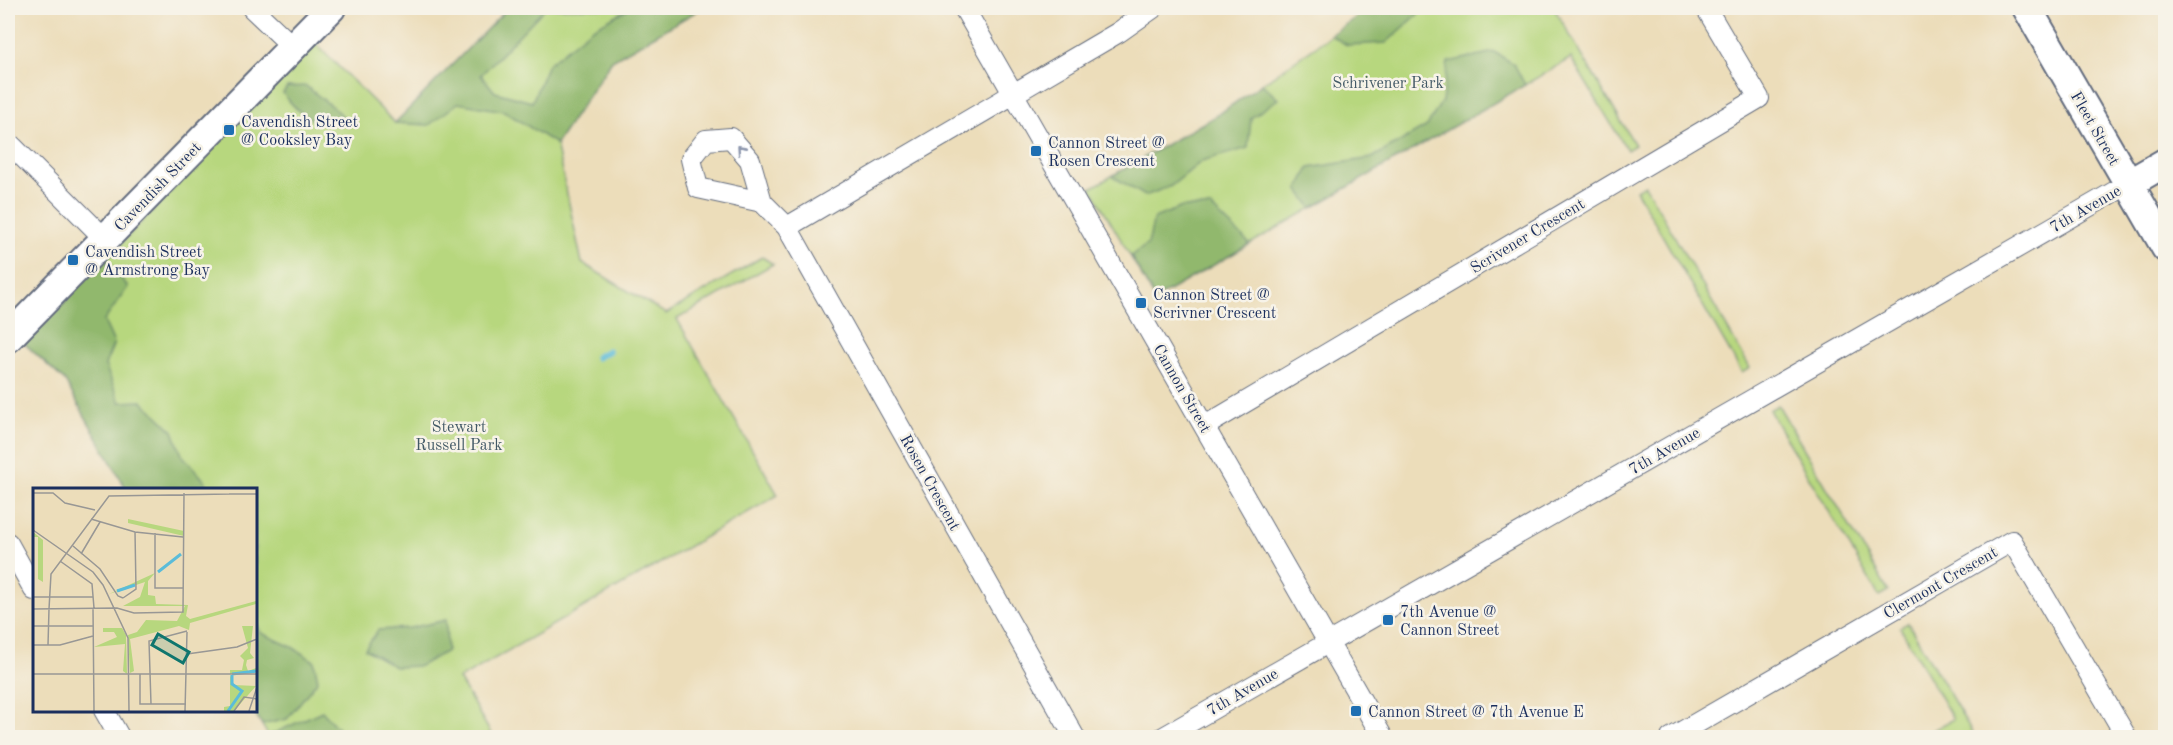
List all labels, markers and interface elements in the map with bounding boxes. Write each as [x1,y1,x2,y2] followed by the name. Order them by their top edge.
[1332,76,1444,92] park label: Schrivener Park
[2067,89,2122,169] street label: Fleet Street
[241,115,358,149] place label: Cavendish Street @ Cooksley Bay
[222,123,236,137] marker: Cavendish Street @ Cooksley Bay
[1048,136,1165,170] place label: Cannon Street @ Rosen Crescent
[112,139,205,235] street label: Cavendish Street
[1029,144,1043,158] marker: Cannon Street @ Rosen Crescent
[737,145,748,156] one-way arrow
[2048,183,2124,236] street label: 7th Avenue
[1468,196,1588,277] street label: Scrivener Crescent
[85,245,211,279] place label: Cavendish Street @ Armstrong Bay
[66,253,80,267] marker: Cavendish Street @ Armstrong Bay
[1153,288,1277,322] place label: Cannon Street @ Scrivner Crescent
[1134,296,1148,310] marker: Cannon Street @ Scrivner Crescent
[1149,342,1213,436] street label: Cannon Street
[415,420,503,454] park label: Stewart Russell Park
[1627,425,1703,478] street label: 7th Avenue
[896,432,962,534] street label: Rosen Crescent
[33,488,256,712] inset map
[1881,544,2001,623] street label: Clermont Crescent
[1400,605,1500,639] place label: 7th Avenue @ Cannon Street
[1381,613,1395,627] marker: 7th Avenue @ Cannon Street
[1205,666,1281,719] street label: 7th Avenue
[1349,704,1363,718] marker: Cannon Street @ 7th Avenue E
[1368,705,1584,721] place label: Cannon Street @ 7th Avenue E

